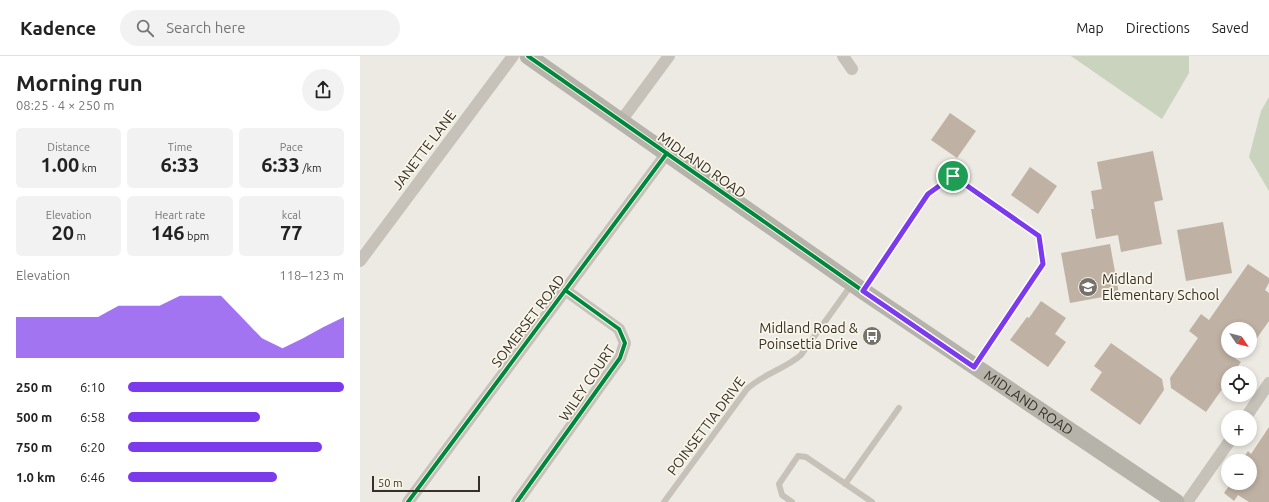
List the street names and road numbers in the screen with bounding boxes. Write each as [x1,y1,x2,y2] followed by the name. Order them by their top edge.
[389,107,459,193] street label: JANETTE LANE
[655,129,749,201] street label: MIDLAND ROAD
[488,272,568,370] street label: SOMERSET ROAD
[556,342,618,424] street label: WILEY COURT
[981,367,1076,438] street label: MIDLAND ROAD
[664,374,748,478] street label: POINSETTIA DRIVE

